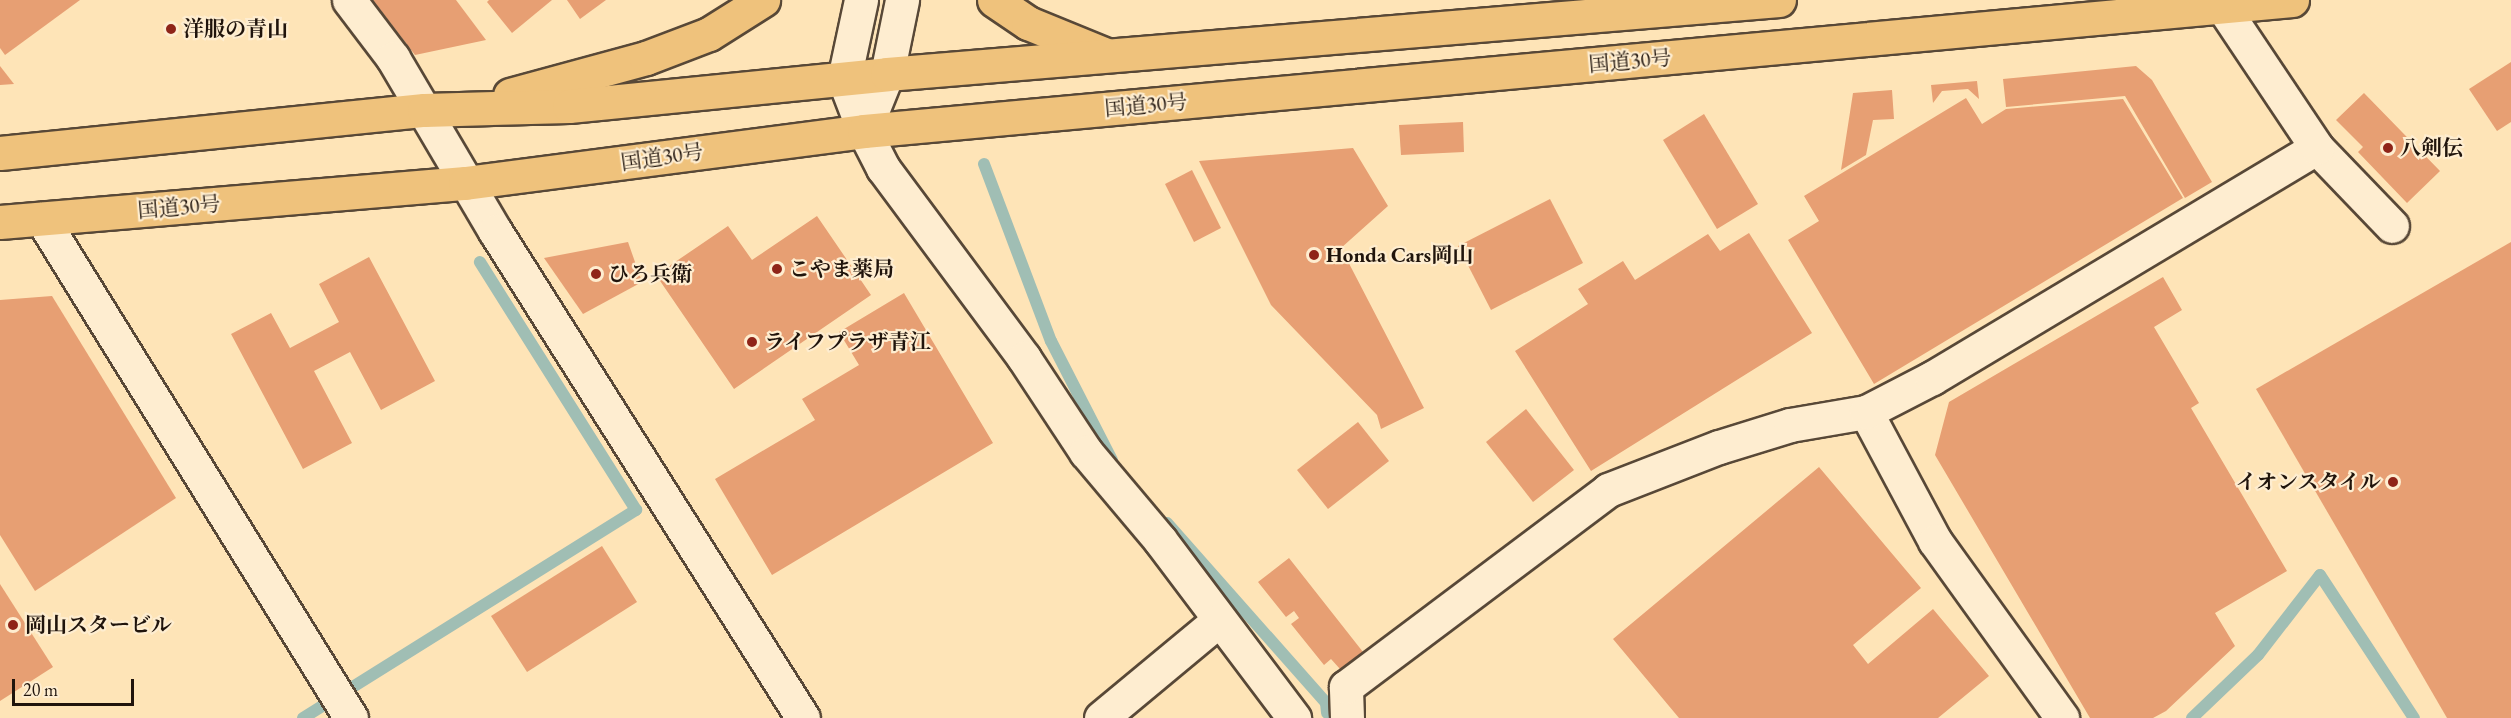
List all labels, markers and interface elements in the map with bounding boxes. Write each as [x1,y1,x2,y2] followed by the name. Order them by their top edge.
[183,16,288,42] place label: 洋服の青山
[164,22,178,36] marker: 洋服の青山
[1587,45,1673,77] street label: 国道30号
[1103,89,1189,121] street label: 国道30号
[2400,135,2463,161] place label: 八剣伝
[619,139,705,175] street label: 国道30号
[2381,141,2395,155] marker: 八剣伝
[136,191,222,223] street label: 国道30号
[1326,242,1473,268] place label: Honda Cars岡山
[1307,248,1321,262] marker: Honda Cars岡山
[789,256,894,282] place label: こやま薬局
[608,261,692,287] place label: ひろ兵衛
[770,262,784,276] marker: こやま薬局
[589,267,603,281] marker: ひろ兵衛
[764,329,932,355] place label: ライフプラザ青江
[745,335,759,349] marker: ライフプラザ青江
[2234,469,2381,495] place label: イオンスタイル
[2386,475,2400,489] marker: イオンスタイル
[25,612,172,638] place label: 岡山スタービル
[6,618,20,632] marker: 岡山スタービル
[15,667,136,705] scale bar
[23,678,58,701] text: 20 m

